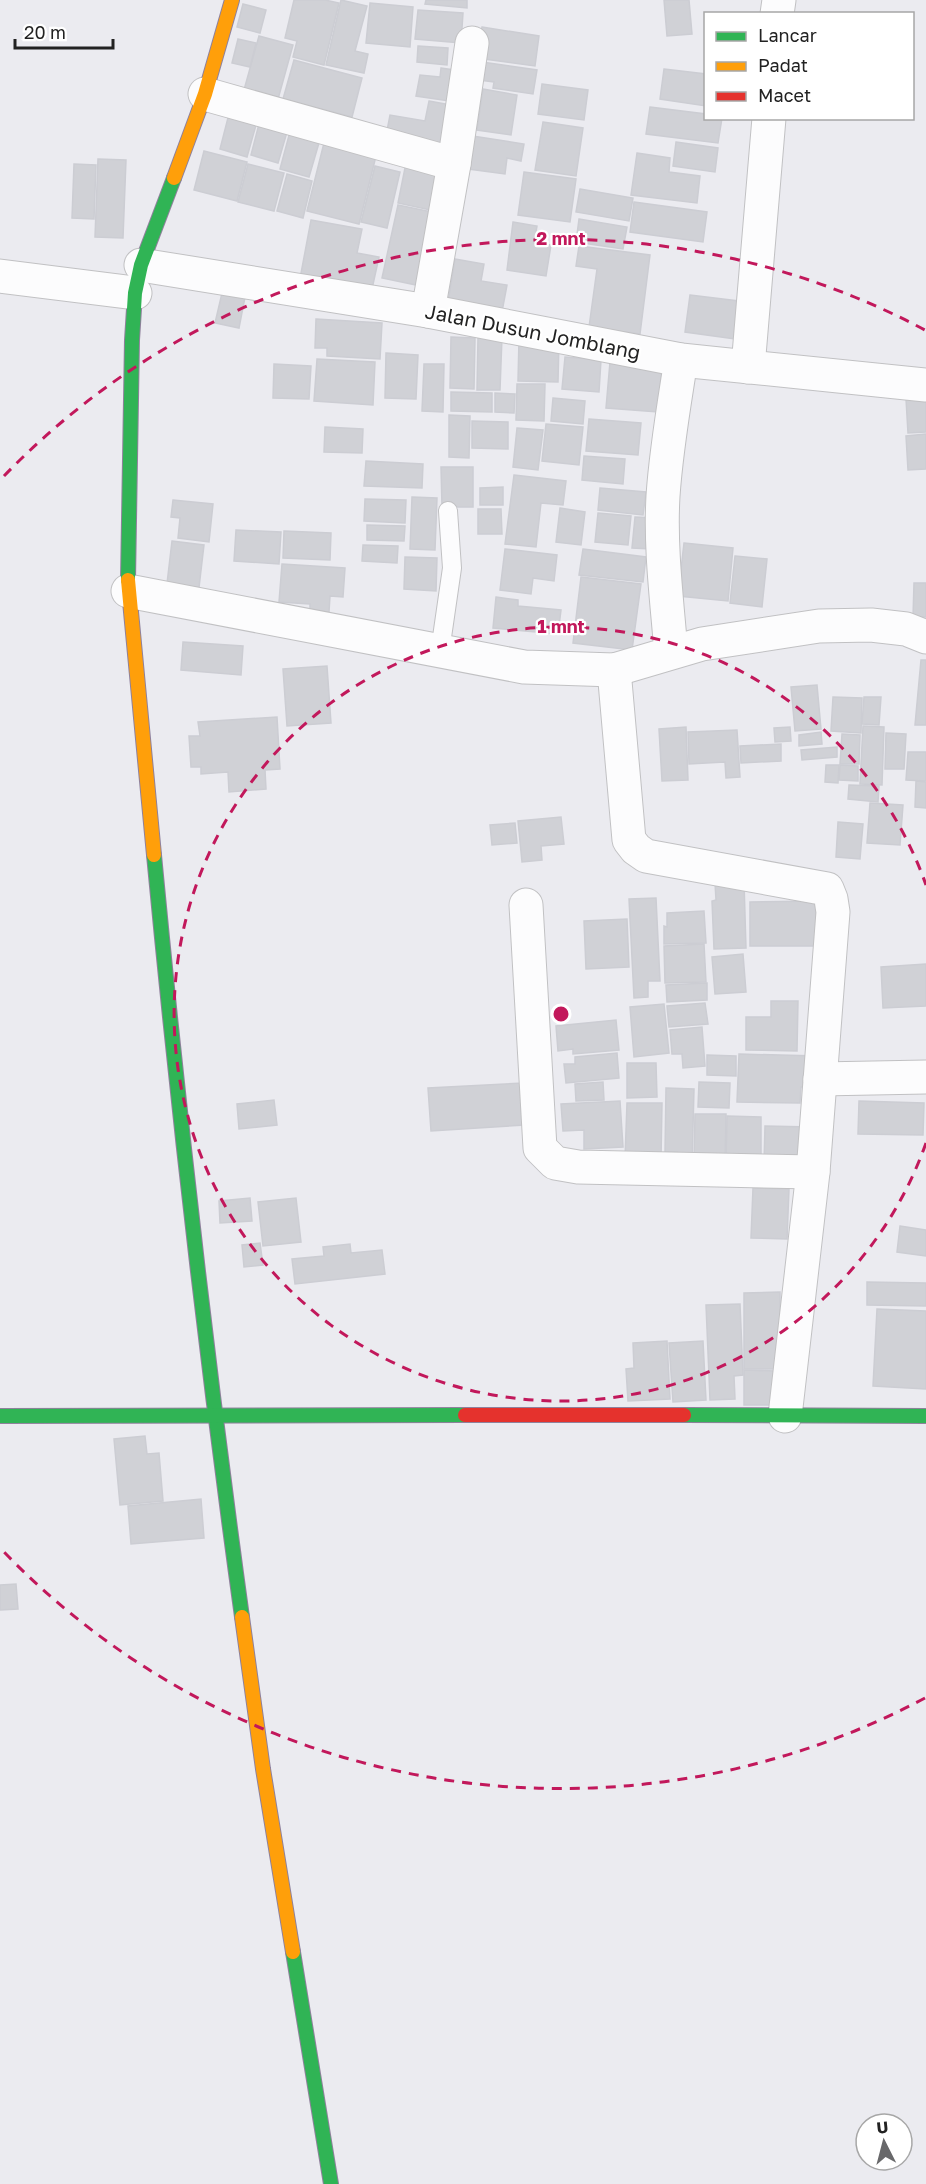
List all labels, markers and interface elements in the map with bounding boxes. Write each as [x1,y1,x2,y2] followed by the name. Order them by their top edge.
[15,12,112,50] scale bar
[704,12,914,120] legend
[24,21,66,43] text: 20 m
[758,24,817,46] text: Lancar
[758,54,808,76] text: Padat
[758,84,811,106] text: Macet
[536,227,586,249] text: 2 mnt
[423,298,643,364] street label: Jalan Dusun Jomblang
[537,615,585,637] text: 1 mnt
[551,1004,571,1024] centre of rings
[854,2112,914,2172] north arrow
[876,2117,889,2138] text: U

